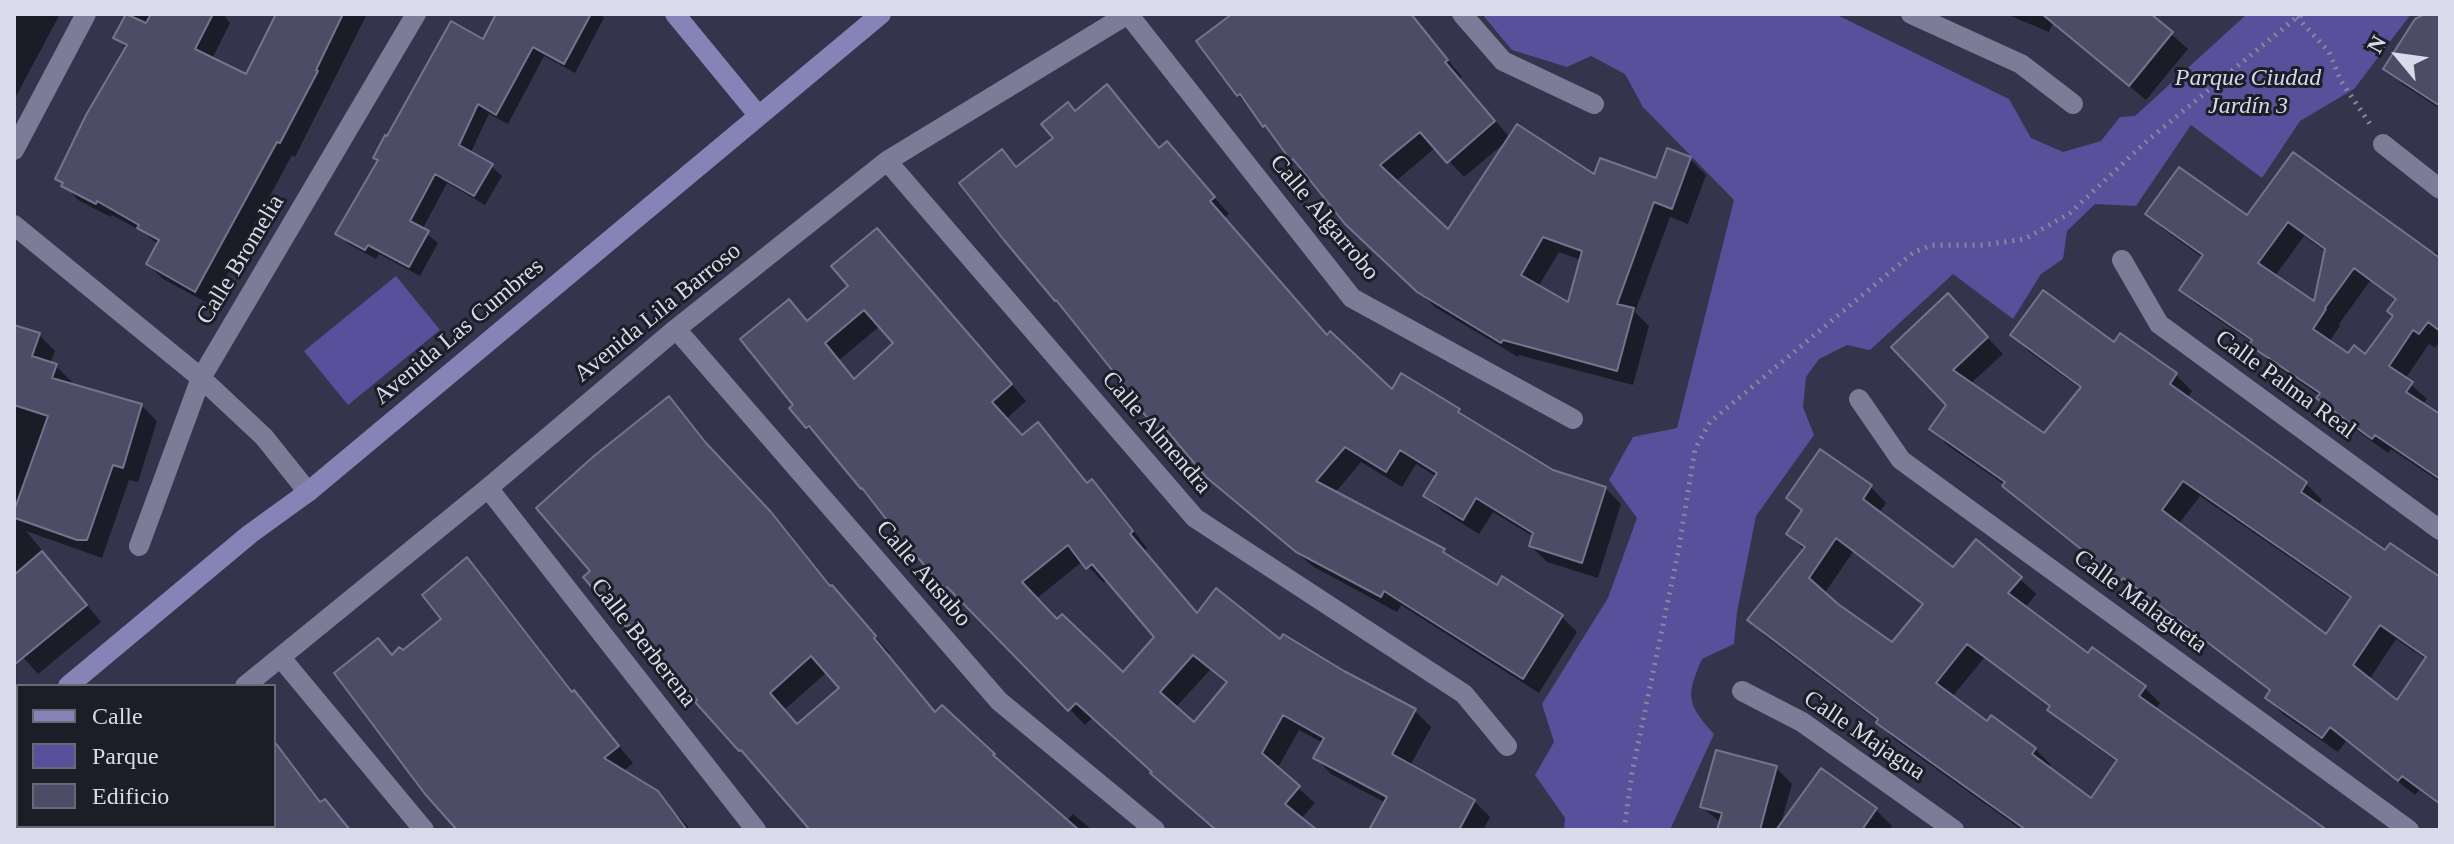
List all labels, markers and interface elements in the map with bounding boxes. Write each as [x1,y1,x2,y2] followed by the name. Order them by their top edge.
[2358,16,2438,96] north arrow
[2362,31,2391,57] text: N
[2175,65,2321,121] park label: Parque Ciudad Jardín 3
[1263,149,1385,287] street label: Calle Algarrobo
[191,190,291,330] street label: Calle Bromelia
[569,237,747,389] street label: Avenida Lila Barroso
[368,253,550,411] street label: Avenida Las Cumbres
[2209,324,2361,446] street label: Calle Palma Real
[1095,366,1217,500] street label: Calle Almendra
[869,515,977,633] street label: Calle Ausubo
[2068,544,2212,660] street label: Calle Malagueta
[584,573,702,713] street label: Calle Berberena
[16,684,276,828] legend
[1798,685,1930,787] street label: Calle Majagua
[92,703,143,729] text: Calle
[92,743,159,769] text: Parque
[92,783,169,809] text: Edificio

